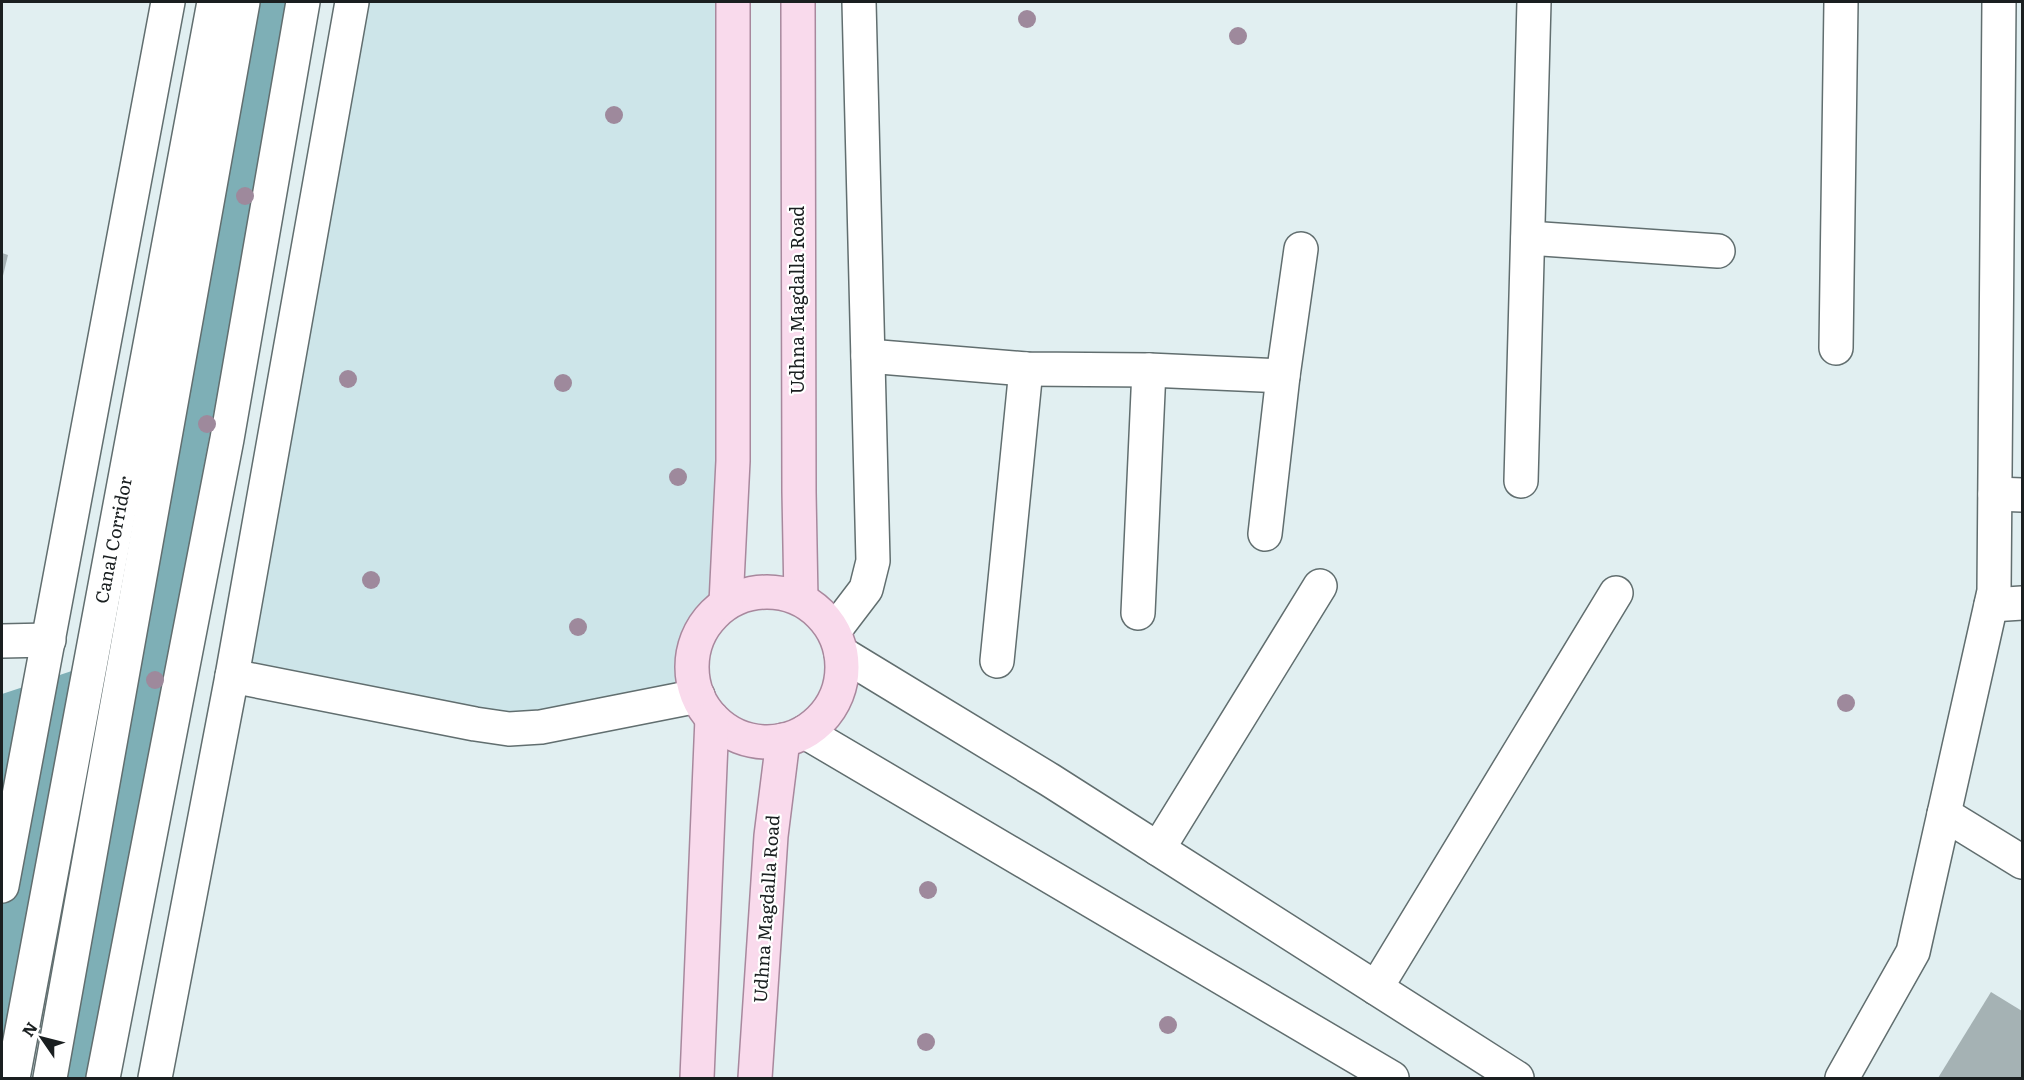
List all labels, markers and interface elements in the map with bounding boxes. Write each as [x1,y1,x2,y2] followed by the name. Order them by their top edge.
[783,206,810,394] street label: Udhna Magdalla Road
[87,473,138,606] street label: Canal Corridor
[745,814,786,1004] street label: Udhna Magdalla Road
[12,1008,72,1068] north arrow
[15,1016,43,1041] text: N

